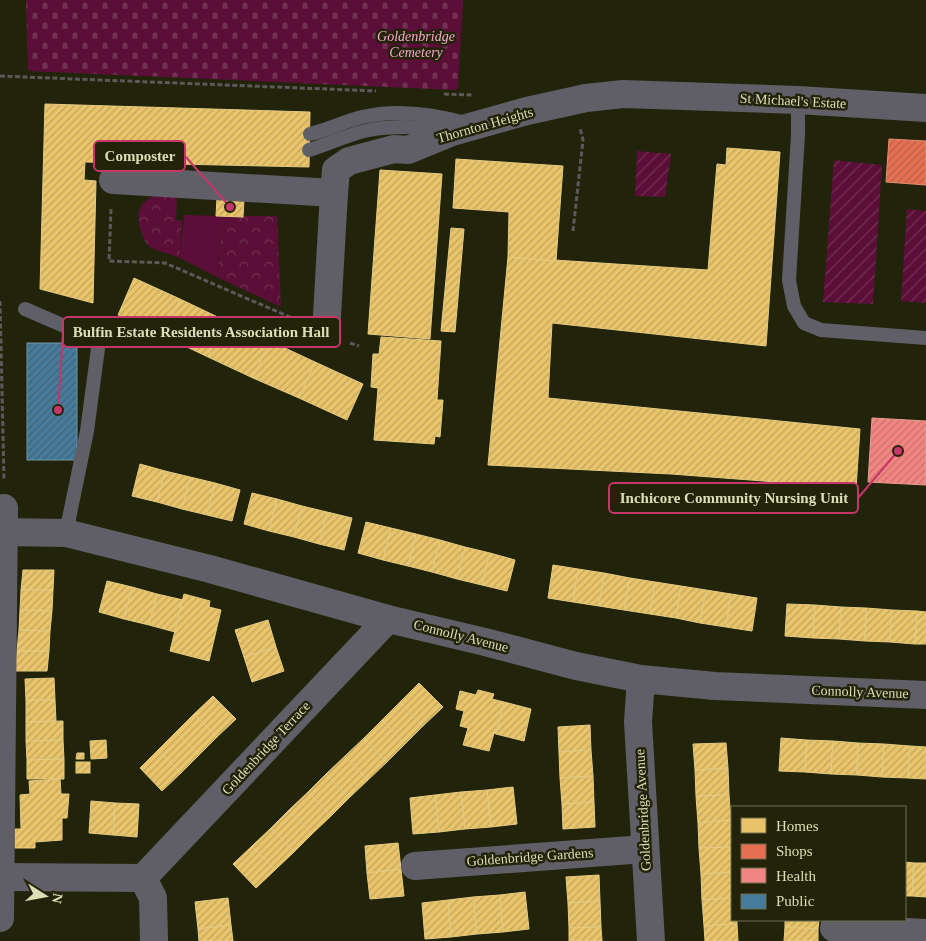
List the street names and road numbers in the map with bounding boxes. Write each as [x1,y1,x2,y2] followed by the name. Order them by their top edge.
[739,91,847,111] street label: St Michael's Estate
[435,104,535,146] street label: Thornton Heights
[412,617,510,655] street label: Connolly Avenue
[811,683,909,701] street label: Connolly Avenue
[219,698,313,798] street label: Goldenbridge Terrace
[632,749,654,871] street label: Goldenbridge Avenue
[466,845,594,869] street label: Goldenbridge Gardens

